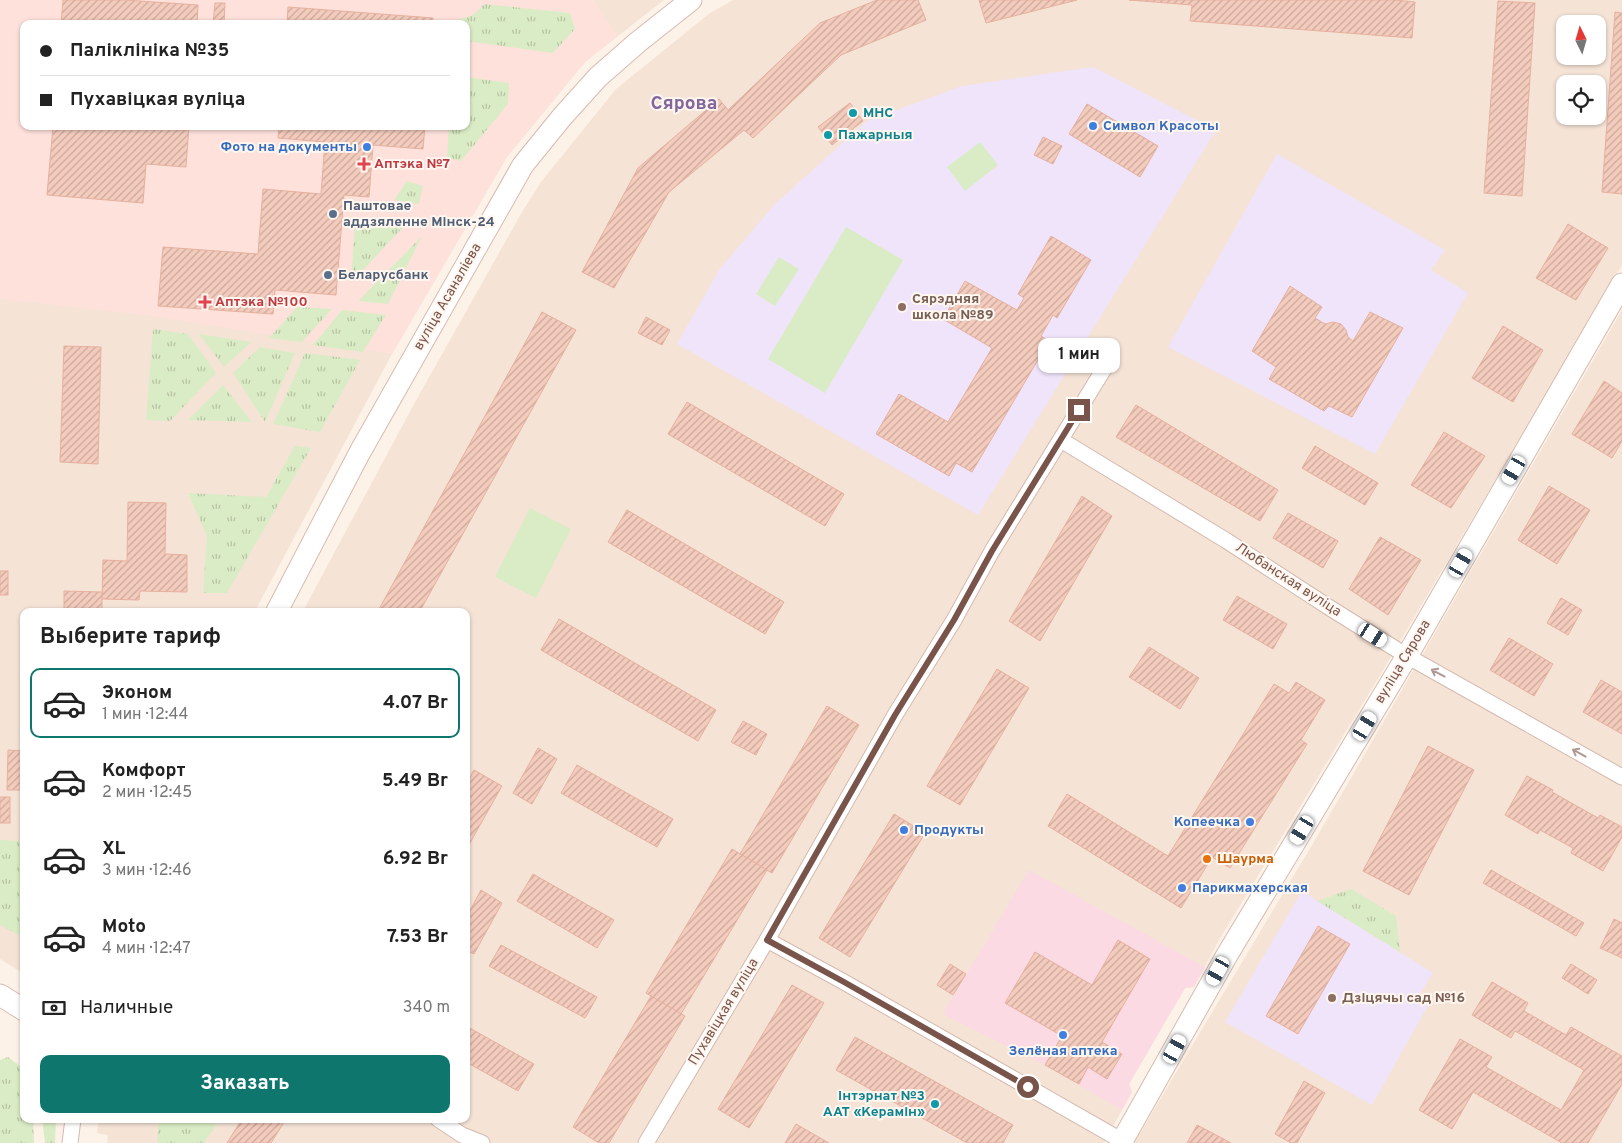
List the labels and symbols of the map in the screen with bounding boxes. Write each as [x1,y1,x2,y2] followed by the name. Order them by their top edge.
[1556,15,1606,65] north arrow
[651,92,717,116] district label: Сярова
[863,105,893,122] place label: МНС
[847,107,859,119] marker: МНС
[1103,118,1219,135] place label: Символ Красоты
[1087,120,1099,132] marker: Символ Красоты
[838,127,913,144] place label: Пажарныя
[822,129,834,141] marker: Пажарныя
[221,139,357,156] place label: Фото на документы
[361,141,373,153] marker: Фото на документы
[374,156,450,173] place label: Аптэка №7
[358,158,370,170] marker: Аптэка №7
[343,198,495,231] place label: Паштовае аддзяленне Мінск-24
[327,208,339,220] marker: Паштовае аддзяленне Мінск-24
[410,240,486,354] street label: вуліца Асаналіева
[338,267,429,284] place label: Беларусбанк
[322,269,334,281] marker: Беларусбанк
[912,291,994,324] place label: Сярэдняя школа №89
[215,294,308,311] place label: Аптэка №100
[199,296,211,308] marker: Аптэка №100
[896,301,908,313] marker: Сярэдняя школа №89
[1038,338,1120,372] callout: 1 мин
[1068,399,1090,421] route end
[1500,453,1527,487] car
[1232,539,1344,621] street label: Любанская вуліца
[1447,546,1474,580] car
[1371,617,1435,707] street label: вуліца Сярова
[1356,621,1389,649] car
[1431,668,1446,677] one-way arrow
[1350,709,1379,743] car
[1572,748,1587,758] one-way arrow
[1287,813,1316,847] car
[1174,814,1240,831] place label: Копеечка
[1244,816,1256,828] marker: Копеечка
[914,822,984,839] place label: Продукты
[898,824,910,836] marker: Продукты
[1217,851,1274,868] place label: Шаурма
[1201,853,1213,865] marker: Шаурма
[1192,880,1308,897] place label: Парикмахерская
[1176,882,1188,894] marker: Парикмахерская
[1204,954,1231,988] car
[685,955,763,1069] street label: Пухавіцкая вуліца
[1342,990,1465,1007] place label: Дзіцячы сад №16
[1326,992,1338,1004] marker: Дзіцячы сад №16
[1057,1029,1069,1041] marker: Зелёная аптека
[1161,1032,1188,1066] car
[1009,1043,1117,1060] place label: Зелёная аптека
[1017,1076,1039,1098] route start
[823,1088,925,1121] place label: Інтэрнат №3 ААТ «Керамін»
[929,1098,941,1110] marker: Інтэрнат №3 ААТ «Керамін»

